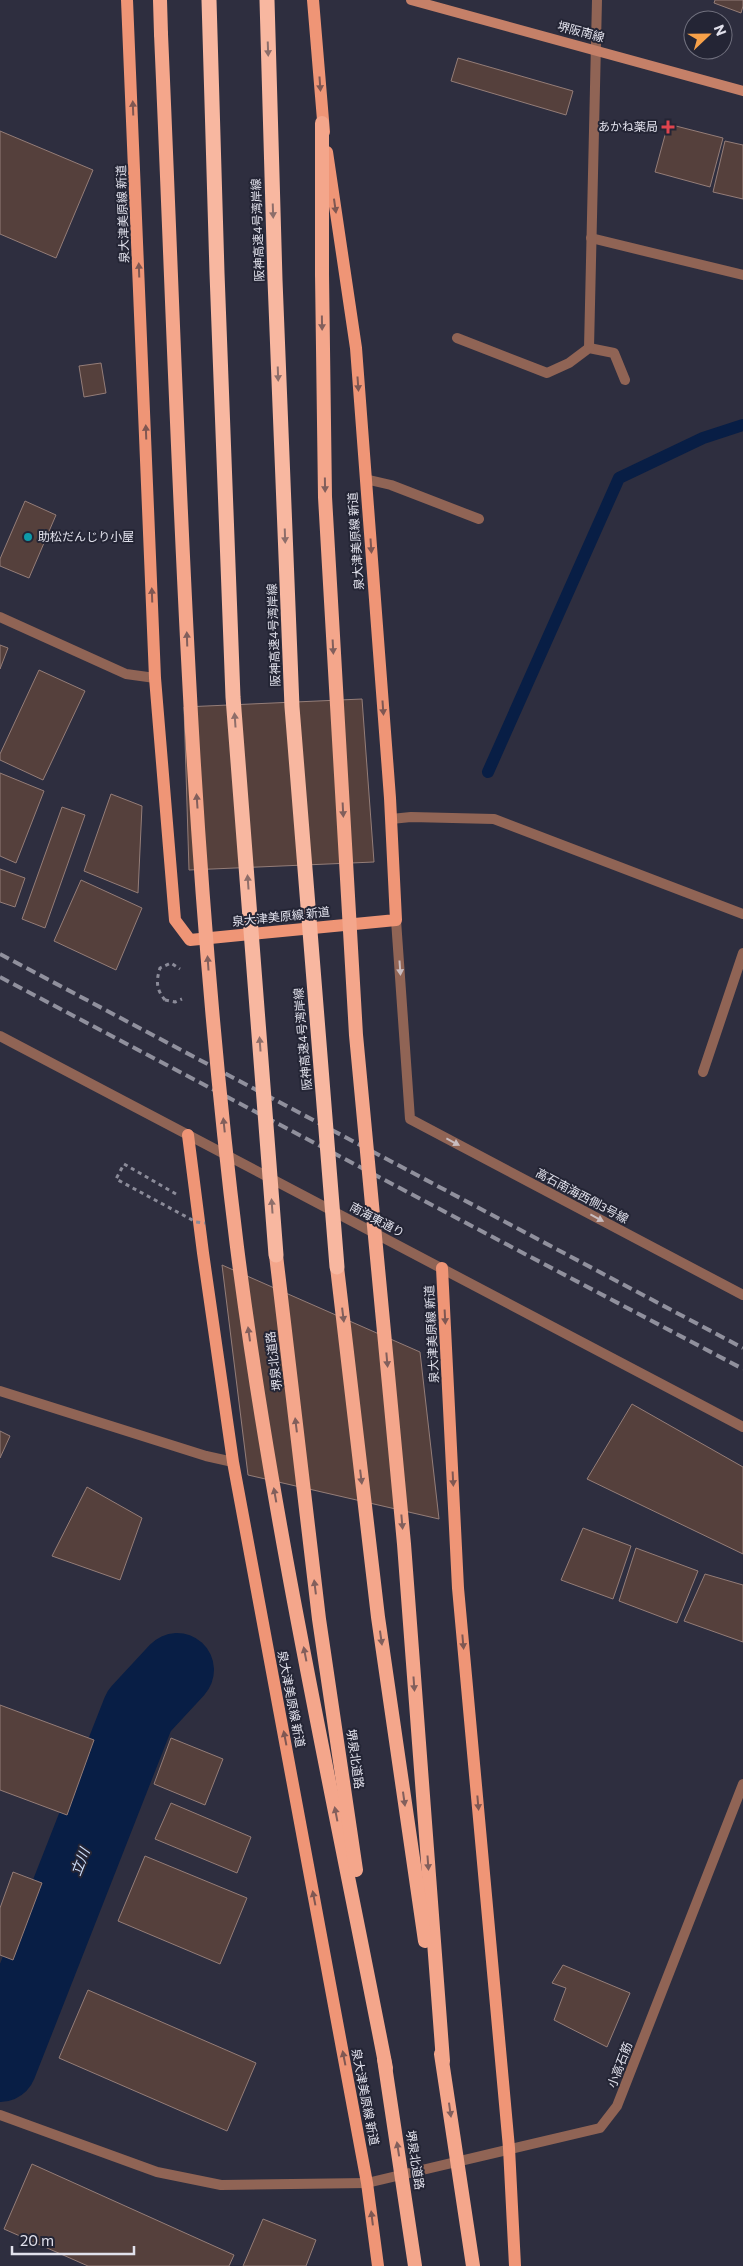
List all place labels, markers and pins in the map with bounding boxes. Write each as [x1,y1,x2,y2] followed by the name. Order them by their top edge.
[598,119,658,133] place label: あかね薬局
[662,121,674,133] marker: あかね薬局
[38,529,134,543] place label: 助松だんじり小屋
[22,531,34,543] marker: 助松だんじり小屋

